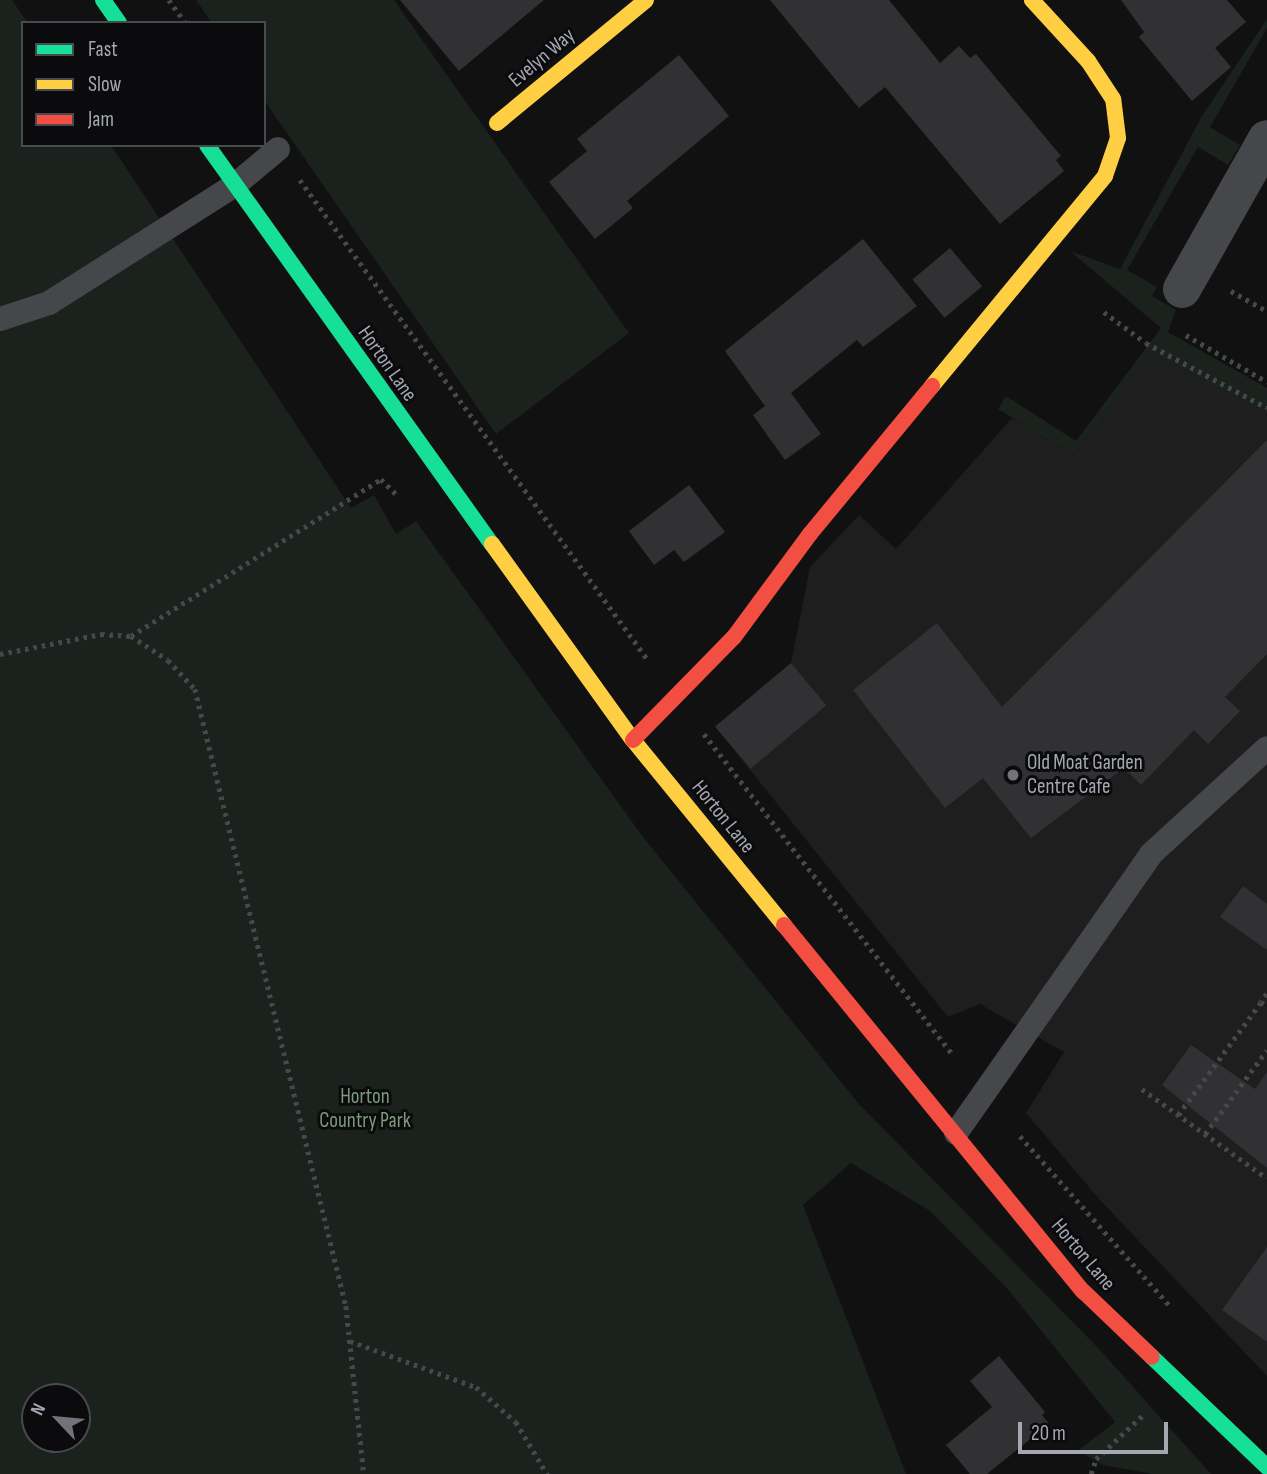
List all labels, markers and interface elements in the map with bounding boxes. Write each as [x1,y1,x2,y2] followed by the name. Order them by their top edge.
[21,21,266,147] legend
[504,23,580,93] street label: Evelyn Way
[88,37,118,62] text: Fast
[88,72,121,97] text: Slow
[88,107,114,132] text: Jam
[352,321,422,407] street label: Horton Lane
[1027,750,1143,800] place label: Old Moat Garden Centre Cafe
[1005,767,1021,783] marker: Old Moat Garden Centre Cafe
[686,776,760,858] street label: Horton Lane
[319,1084,411,1134] park label: Horton Country Park
[1046,1214,1120,1296] street label: Horton Lane
[21,1383,91,1453] north arrow
[26,1400,51,1419] text: N
[1022,1408,1172,1452] scale bar
[1031,1421,1066,1446] text: 20 m

